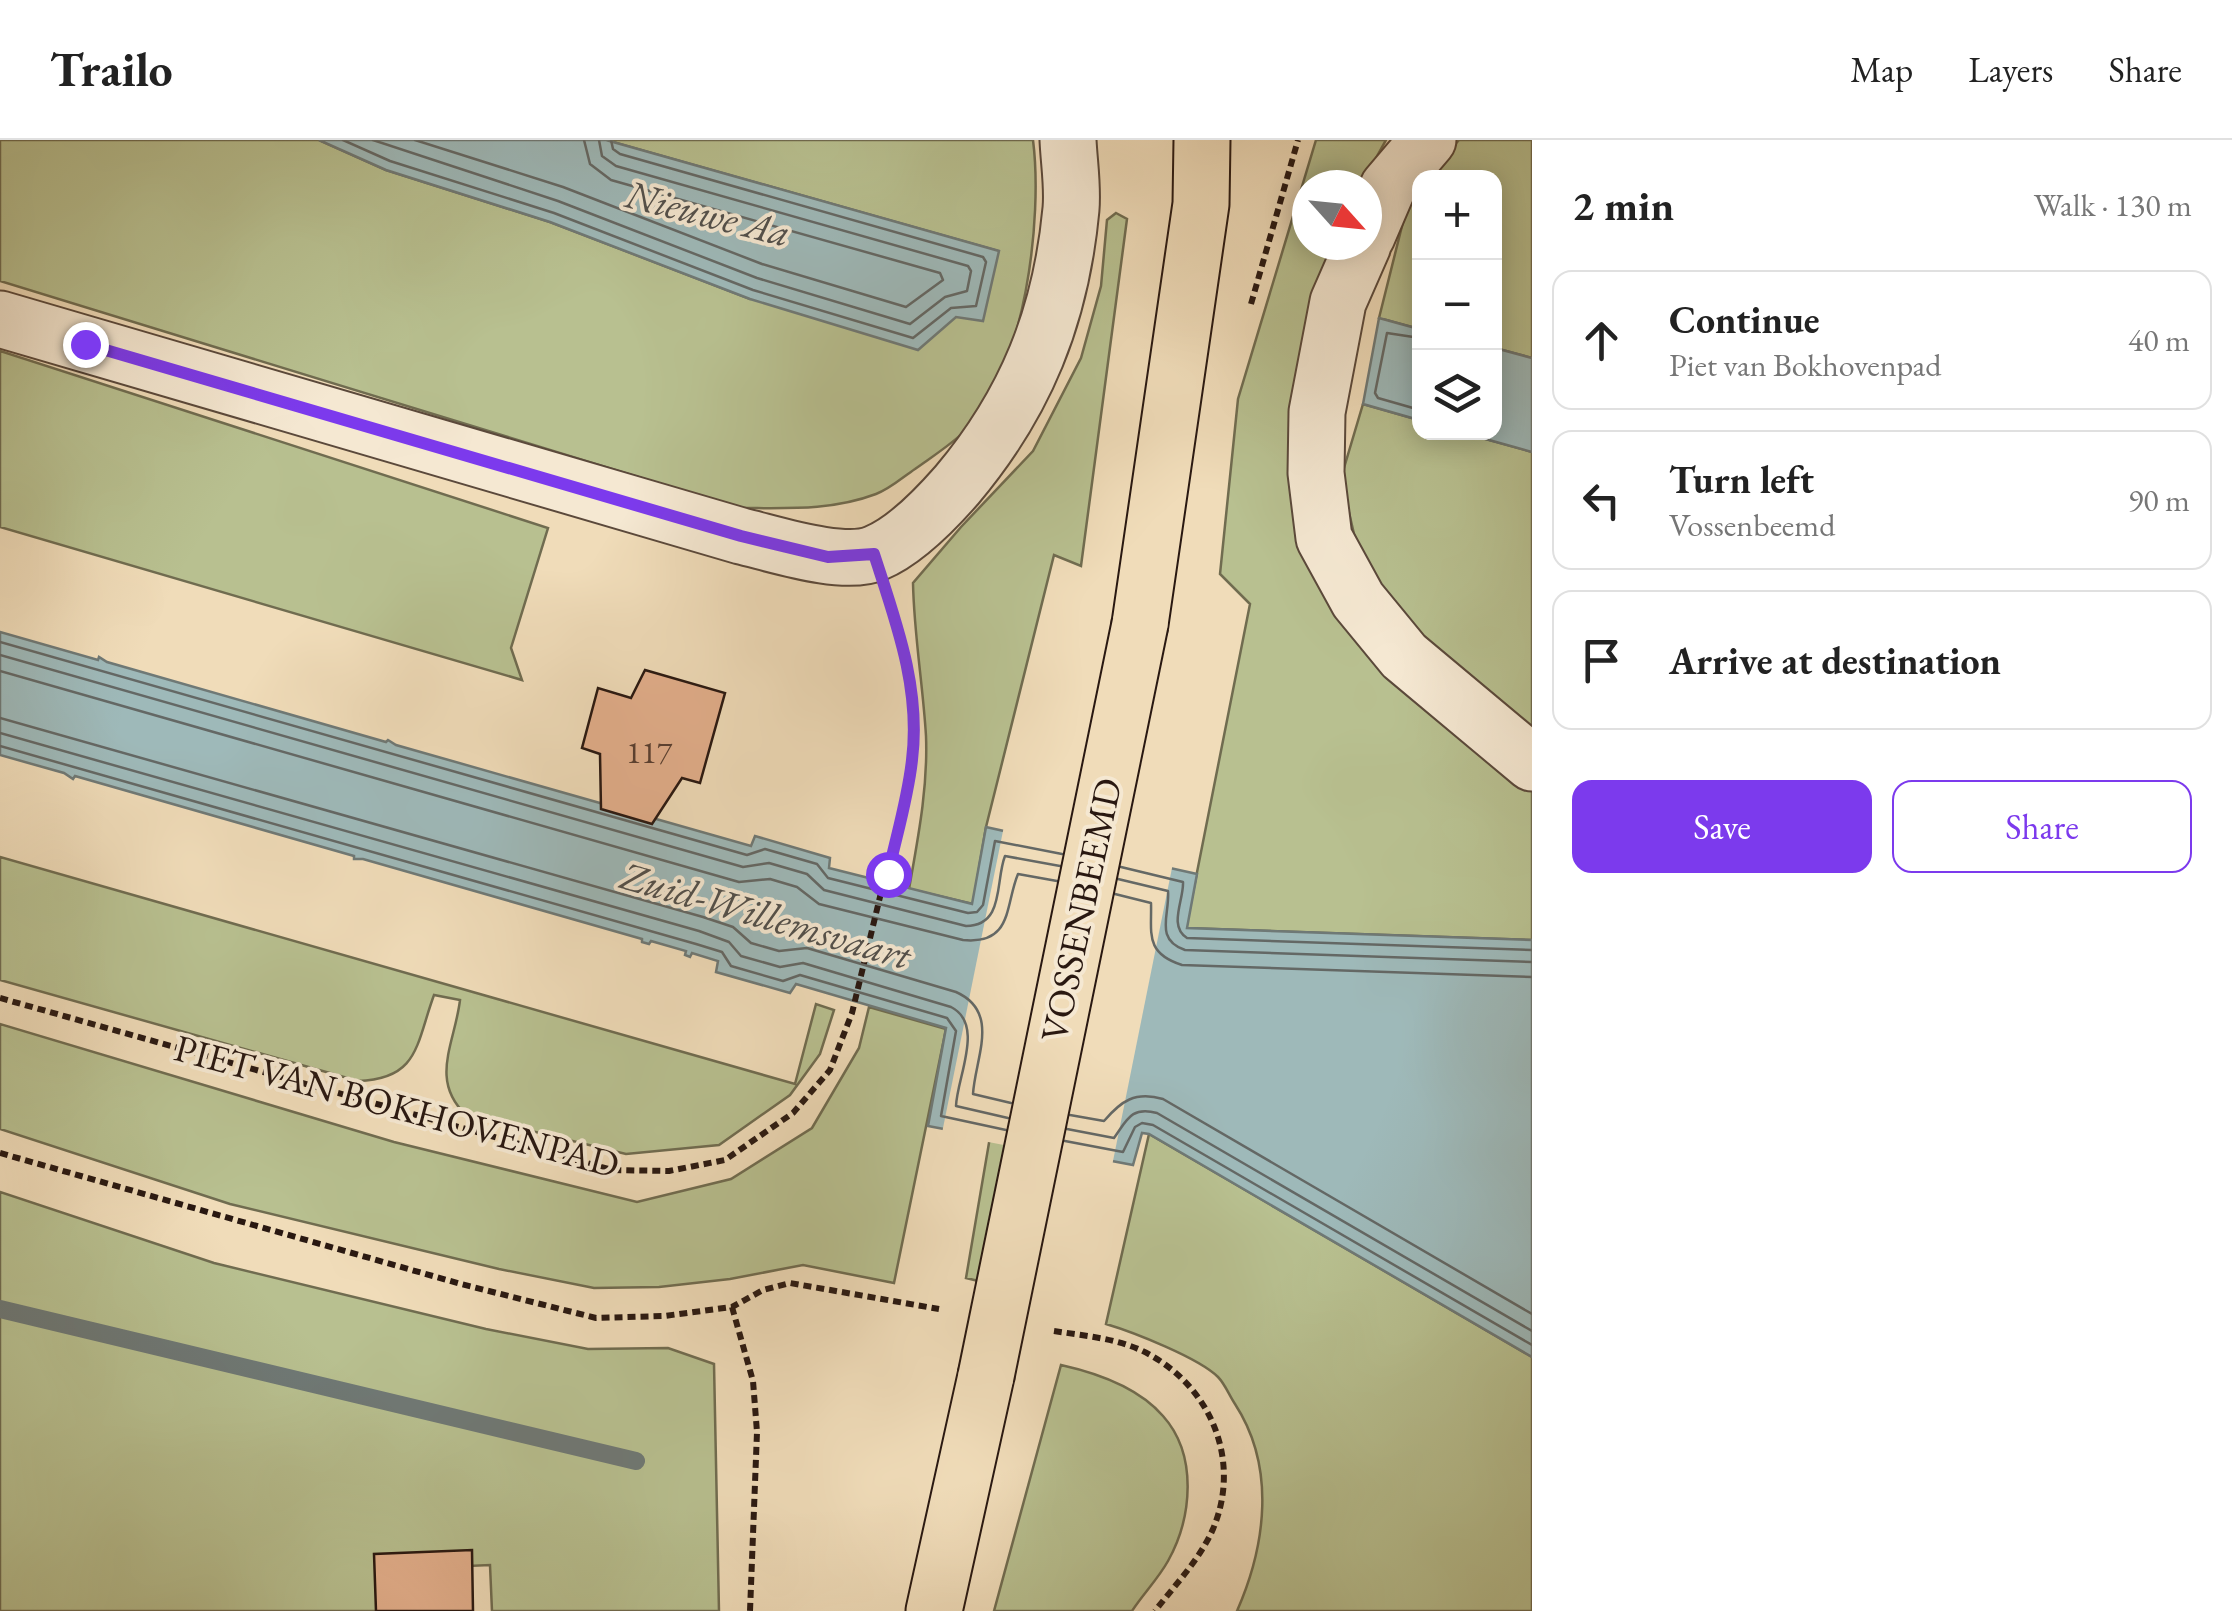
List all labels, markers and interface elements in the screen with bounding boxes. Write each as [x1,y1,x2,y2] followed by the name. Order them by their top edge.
[50,38,173,100] text: Trailo
[1850,47,1913,92] text: Map
[1968,47,2053,92] text: Layers
[2108,47,2182,92] text: Share
[619,167,796,259] water label: Nieuwe Aa
[1292,170,1382,260] north arrow
[1412,170,1502,440] map controls
[1412,170,1502,260] button: +
[1572,178,1674,233] text: 2 min
[2034,184,2192,226] text: Walk · 130 m
[1412,260,1502,350] button: −
[1669,295,1820,344] text: Continue
[1574,313,1629,368] icon: ahead
[2128,319,2190,361] text: 40 m
[63,322,109,368] route end
[1669,344,1942,386] text: Piet van Bokhovenpad
[1412,350,1502,440] button: layers
[1669,455,1814,504] text: Turn left
[1574,473,1629,528] icon: left
[2128,479,2190,521] text: 90 m
[1669,504,1835,546] text: Vossenbeemd
[1574,633,1629,688] icon: arrive
[1669,636,2001,685] text: Arrive at destination
[626,731,673,773] house number: 117
[1029,774,1132,1046] street label: VOSSENBEEMD
[1572,780,1872,873] button: Save
[1892,780,2192,873] button: Share
[614,848,919,982] water label: Zuid-Willemsvaart
[866,852,912,898] route start
[170,1023,625,1188] street label: PIET VAN BOKHOVENPAD

